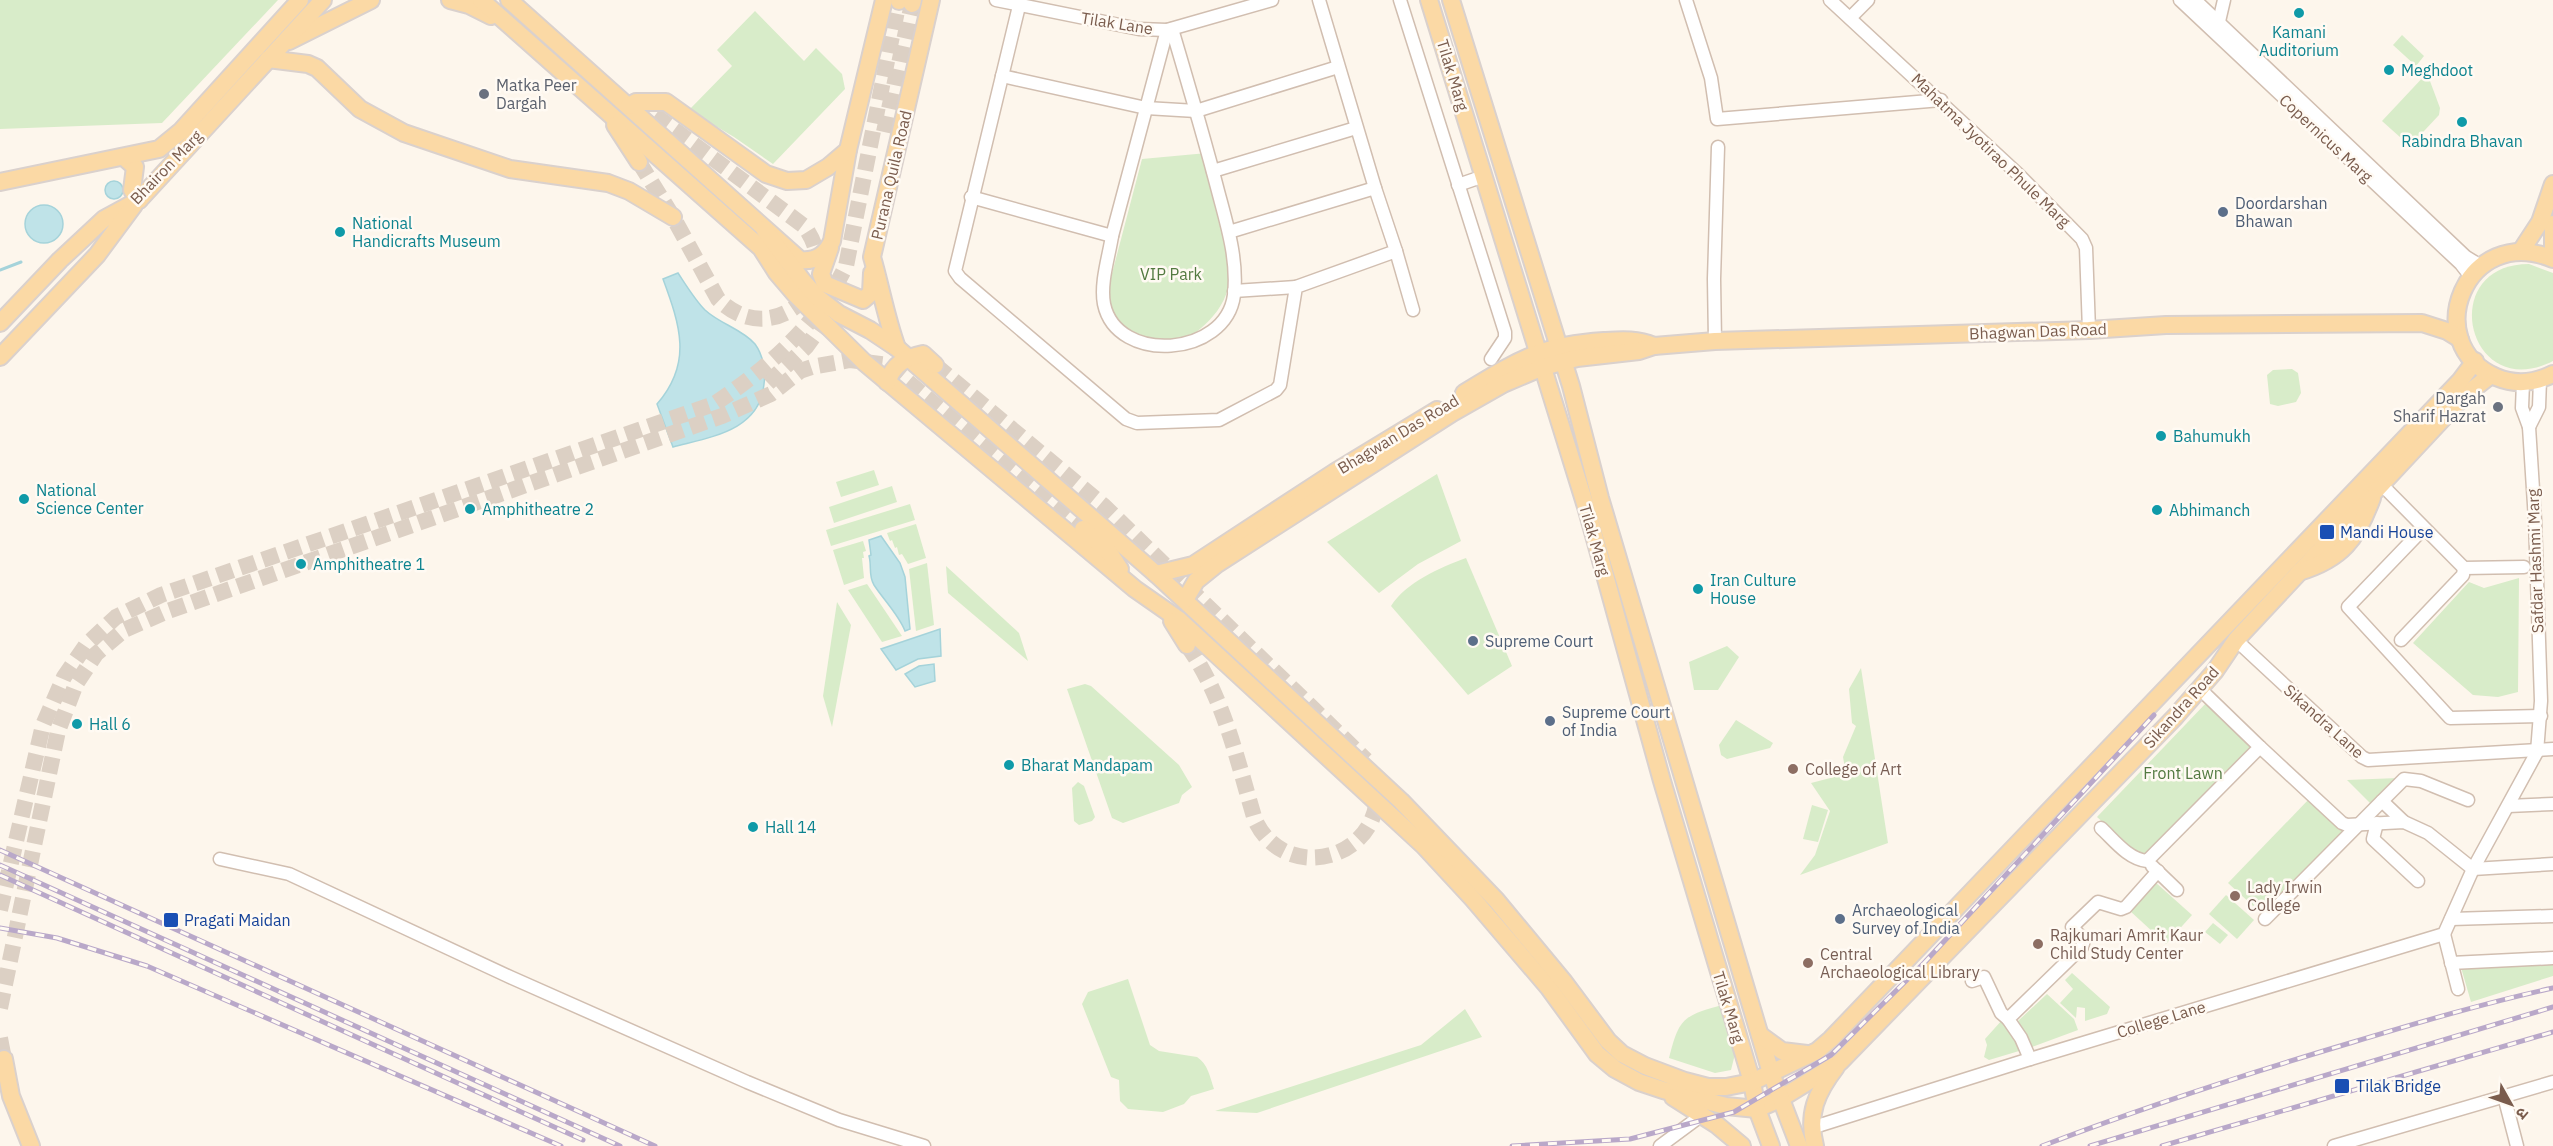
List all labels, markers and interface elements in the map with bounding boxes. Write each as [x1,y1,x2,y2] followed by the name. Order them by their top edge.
[2292,6,2306,20] marker: Kamani Auditorium
[1080,7,1155,39] street label: Tilak Lane
[2259,22,2339,60] place label: Kamani Auditorium
[1433,37,1474,114] street label: Tilak Marg
[2401,60,2473,80] place label: Meghdoot
[2382,63,2396,77] marker: Meghdoot
[1907,69,2075,232] street label: Mahatma Jyotirao Phule Marg
[496,75,577,113] place label: Matka Peer Dargah
[477,87,491,101] marker: Matka Peer Dargah
[2275,90,2377,187] street label: Copernicus Marg
[866,108,916,242] street label: Purana Quila Road
[2455,115,2469,129] marker: Rabindra Bhavan
[126,125,207,208] street label: Bhairon Marg
[2401,131,2523,151] place label: Rabindra Bhavan
[2235,193,2328,231] place label: Doordarshan Bhawan
[2216,205,2230,219] marker: Doordarshan Bhawan
[352,213,501,251] place label: National Handicrafts Museum
[333,225,347,239] marker: National Handicrafts Museum
[1140,264,1203,284] park label: VIP Park
[1969,319,2107,343] street label: Bhagwan Das Road
[2393,388,2486,426] place label: Dargah Sharif Hazrat
[1334,390,1462,478] street label: Bhagwan Das Road
[2491,400,2505,414] marker: Dargah Sharif Hazrat
[2173,426,2251,446] place label: Bahumukh
[2154,429,2168,443] marker: Bahumukh
[36,480,144,518] place label: National Science Center
[2522,488,2548,634] street label: Safdar Hashmi Marg
[17,492,31,506] marker: National Science Center
[482,499,594,519] place label: Amphitheatre 2
[2169,500,2250,520] place label: Abhimanch
[463,502,477,516] marker: Amphitheatre 2
[1575,502,1615,579] street label: Tilak Marg
[2150,503,2164,517] marker: Abhimanch
[2340,522,2434,542] place label: Mandi House
[2318,523,2336,541] marker: Mandi House
[313,554,425,574] place label: Amphitheatre 1
[294,557,308,571] marker: Amphitheatre 1
[1710,570,1796,608] place label: Iran Culture House
[1691,582,1705,596] marker: Iran Culture House
[1485,631,1593,651] place label: Supreme Court
[1466,634,1480,648] marker: Supreme Court
[2139,662,2223,752] street label: Sikandra Road
[2280,680,2368,762] street label: Sikandra Lane
[1562,702,1670,740] place label: Supreme Court of India
[89,714,131,734] place label: Hall 6
[1543,714,1557,728] marker: Supreme Court of India
[70,717,84,731] marker: Hall 6
[1021,755,1153,775] place label: Bharat Mandapam
[1002,758,1016,772] marker: Bharat Mandapam
[1805,759,1902,779] place label: College of Art
[1786,762,1800,776] marker: College of Art
[2143,763,2223,783] park label: Front Lawn
[765,817,816,837] place label: Hall 14
[746,820,760,834] marker: Hall 14
[2247,877,2322,915] place label: Lady Irwin College
[2228,889,2242,903] marker: Lady Irwin College
[1852,900,1960,938] place label: Archaeological Survey of India
[184,910,291,930] place label: Pragati Maidan
[162,911,180,929] marker: Pragati Maidan
[1833,912,1847,926] marker: Archaeological Survey of India
[2050,925,2203,963] place label: Rajkumari Amrit Kaur Child Study Center
[2031,937,2045,951] marker: Rajkumari Amrit Kaur Child Study Center
[1820,944,1980,982] place label: Central Archaeological Library
[1801,956,1815,970] marker: Central Archaeological Library
[1709,969,1750,1046] street label: Tilak Marg
[2114,996,2208,1042] street label: College Lane
[2481,1074,2541,1134] north arrow
[2356,1076,2441,1096] place label: Tilak Bridge
[2333,1077,2351,1095] marker: Tilak Bridge
[2511,1104,2533,1124] text: उ

